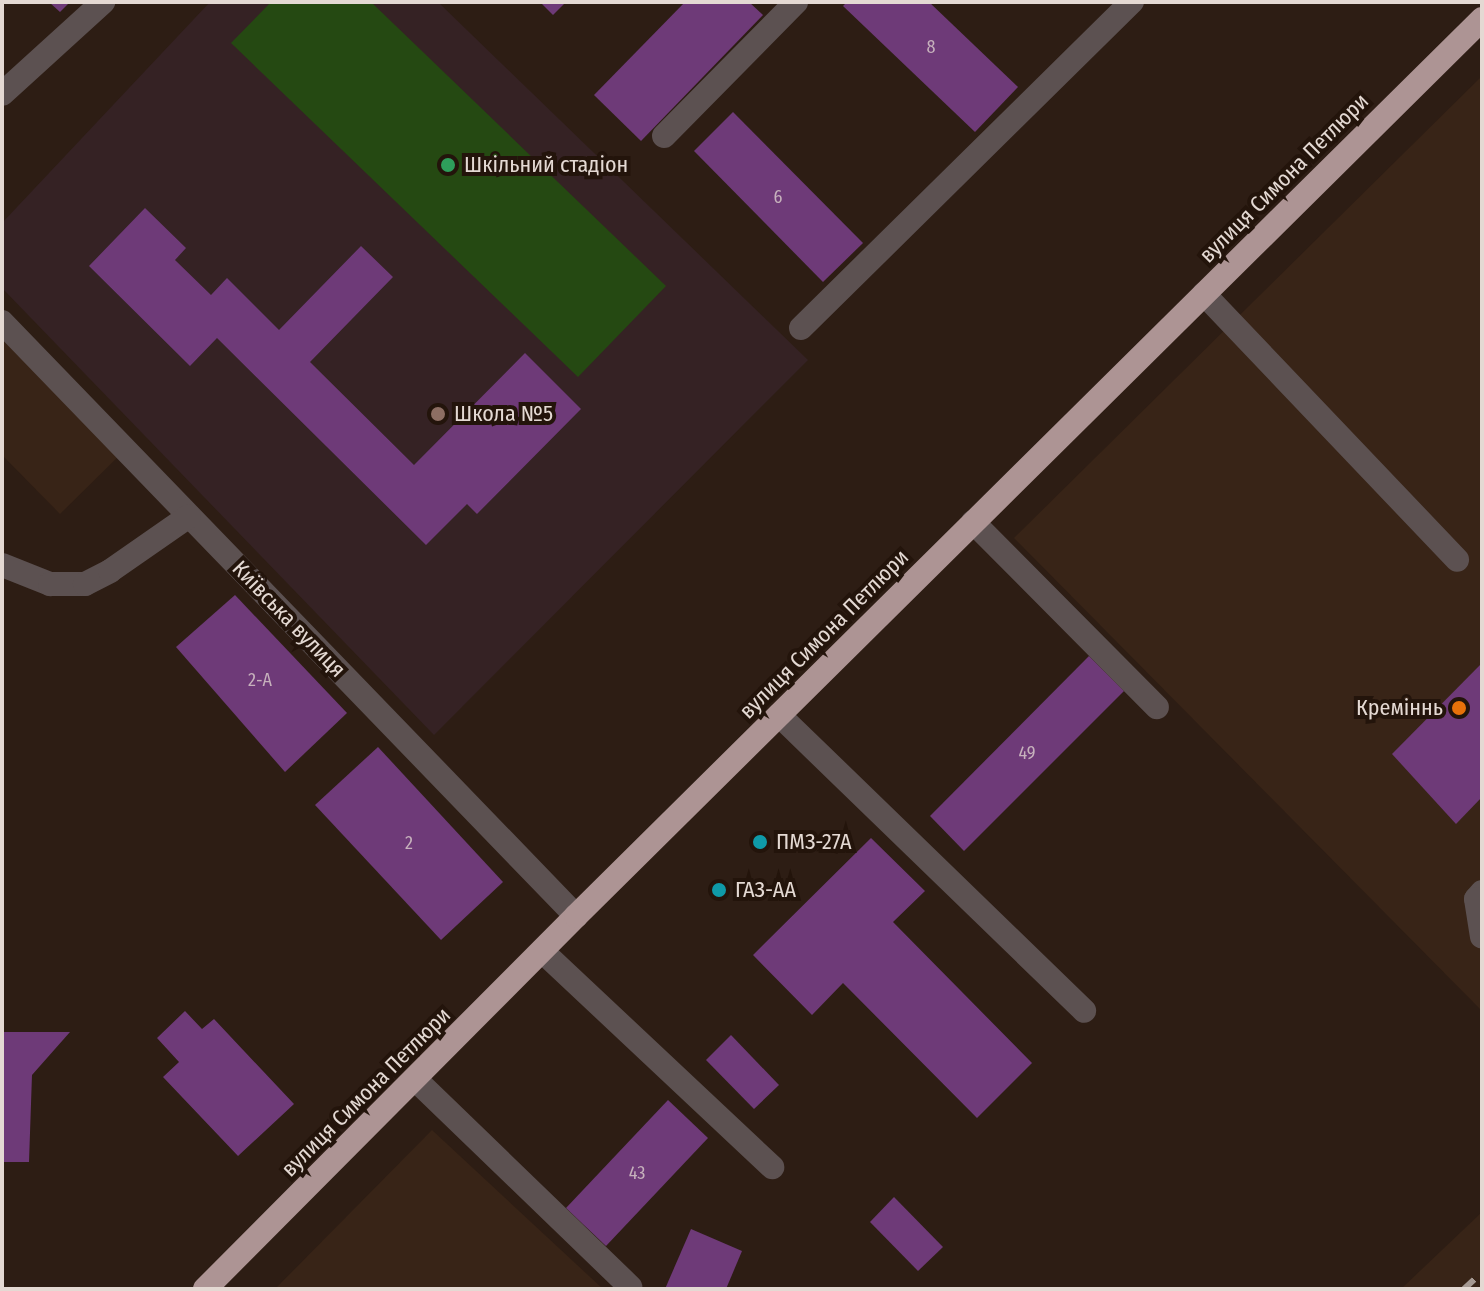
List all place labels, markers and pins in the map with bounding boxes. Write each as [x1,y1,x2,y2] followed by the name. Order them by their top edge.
[464,152,628,178] place label: Шкільний стадіон
[439,156,457,174] marker: Шкільний стадіон
[454,401,553,427] place label: Школа №5
[429,405,447,423] marker: Школа №5
[1356,695,1443,721] place label: Креміннь
[1450,699,1468,717] marker: Креміннь
[776,829,851,855] place label: ПМЗ-27А
[751,833,769,851] marker: ПМЗ-27А
[735,877,796,903] place label: ГАЗ-АА
[710,881,728,899] marker: ГАЗ-АА

